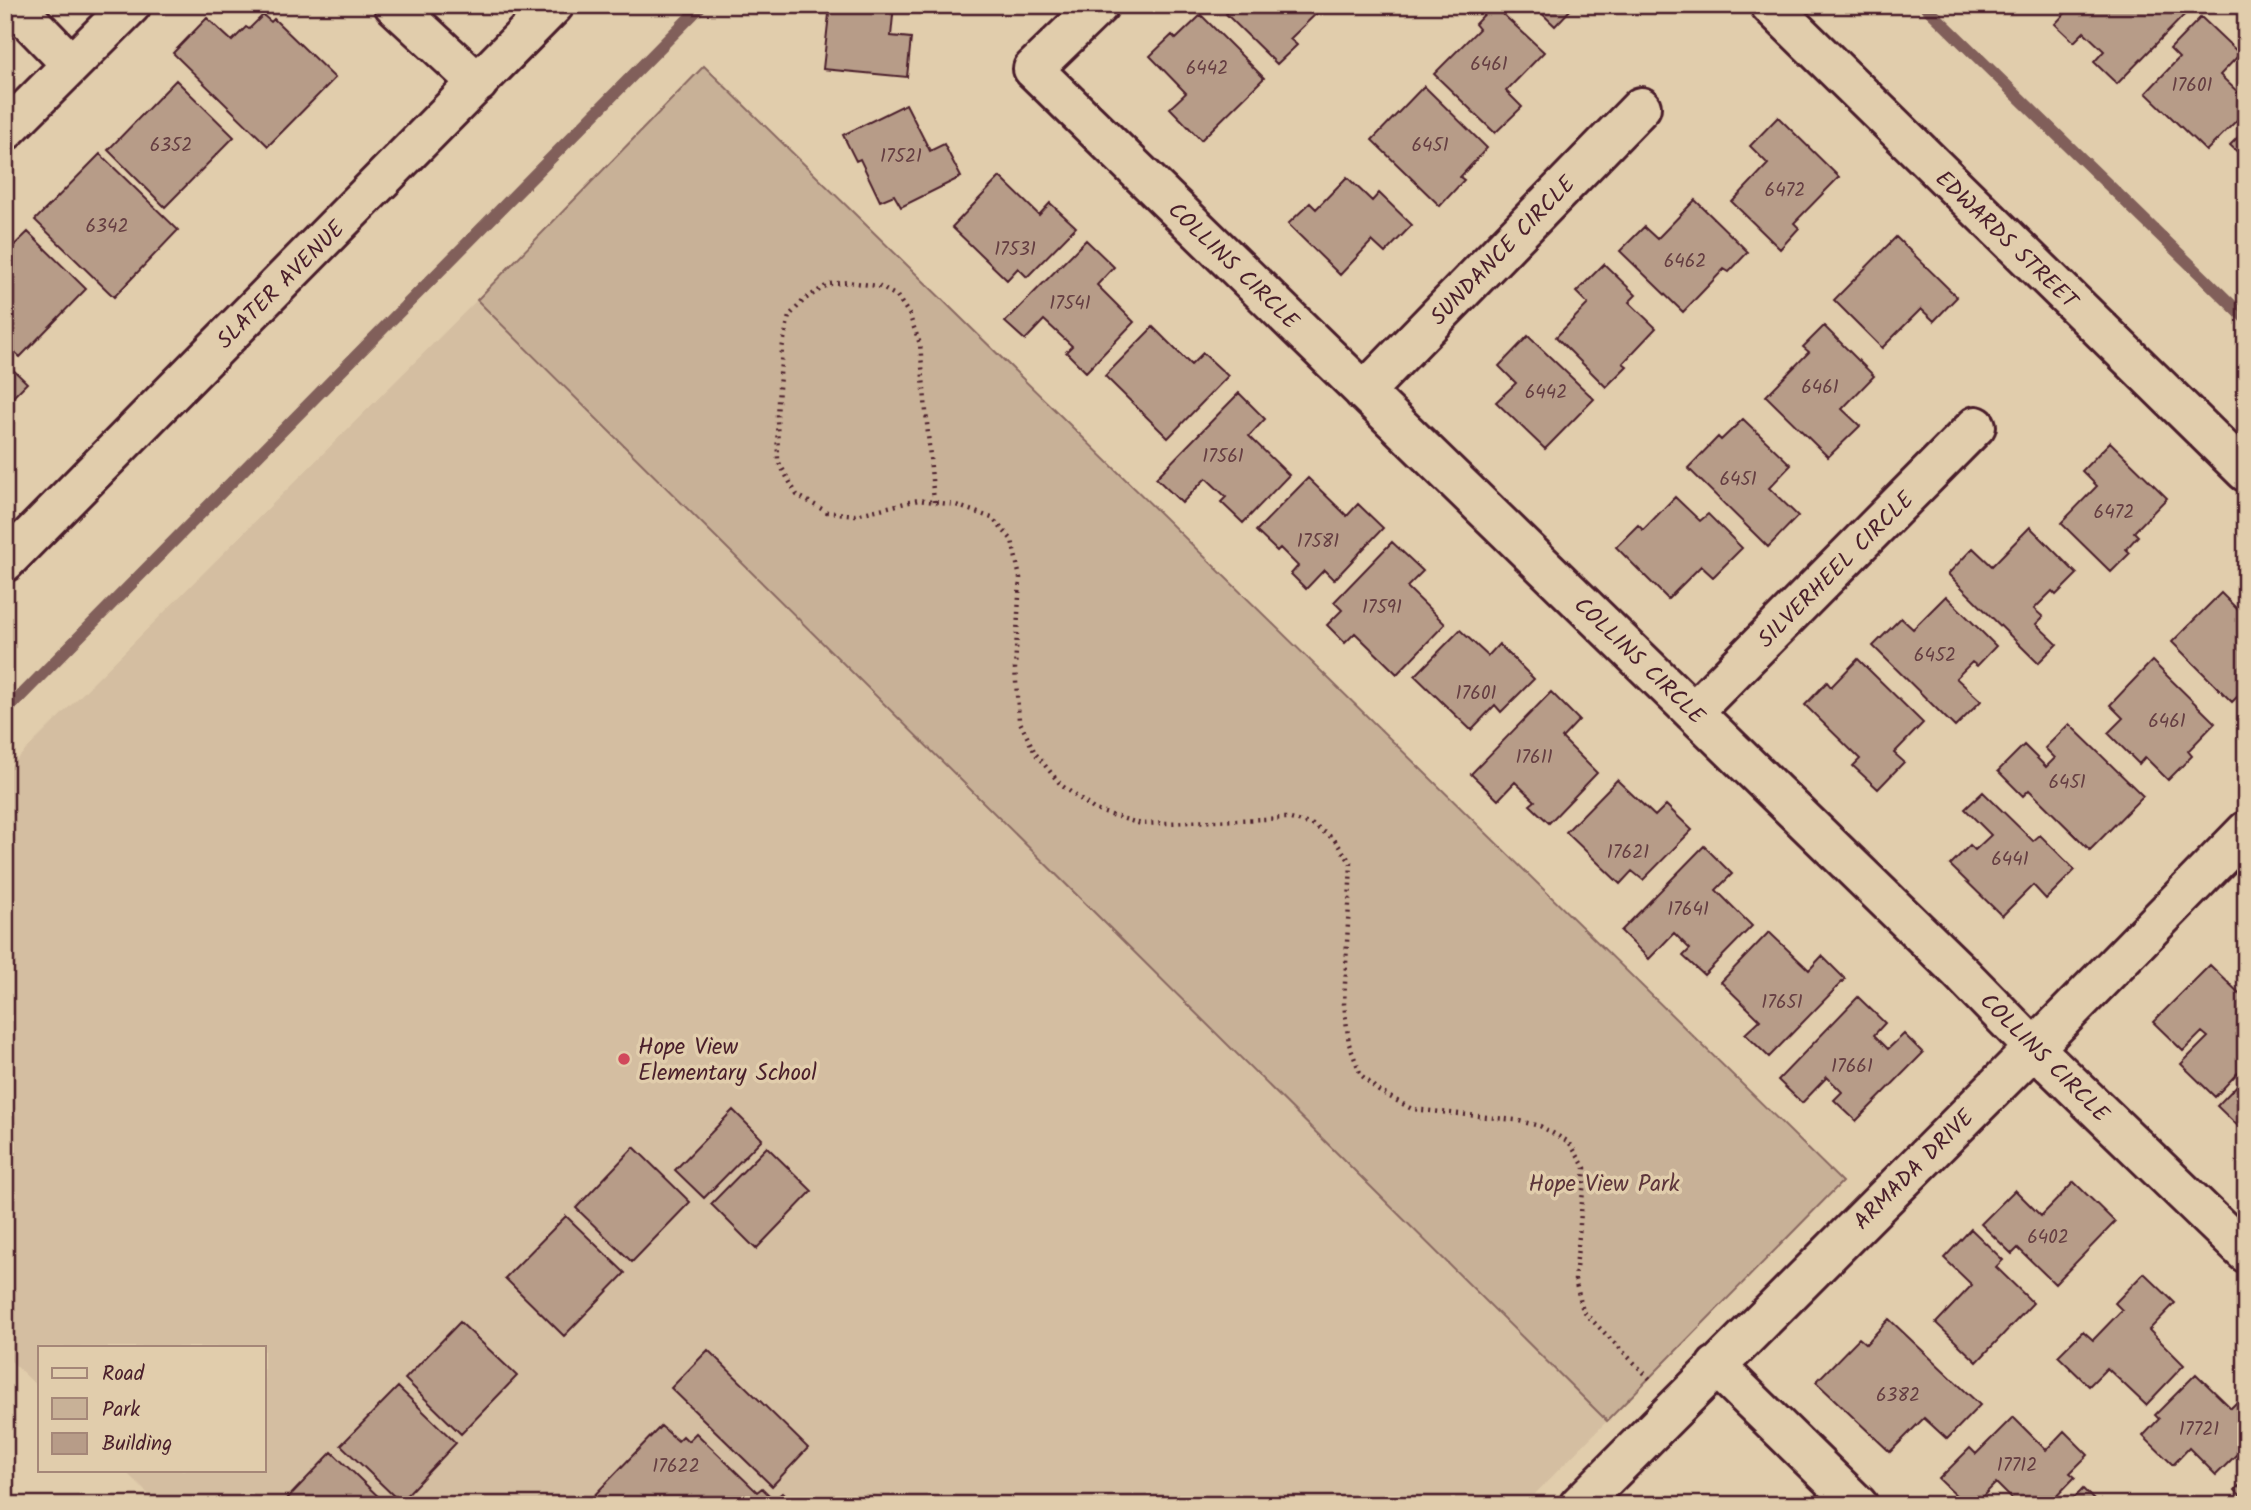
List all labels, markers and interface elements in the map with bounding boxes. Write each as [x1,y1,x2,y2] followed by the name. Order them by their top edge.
[1470,50,1508,80] house number: 6461
[1186,54,1228,84] house number: 6442
[2172,71,2212,101] house number: 17601
[150,131,192,161] house number: 6352
[1411,131,1449,161] house number: 6451
[880,142,922,172] house number: 17521
[1926,162,2087,320] street label: EDWARDS STREET
[1422,168,1585,335] street label: SUNDANCE CIRCLE
[1765,176,1805,206] house number: 6472
[1159,194,1307,339] street label: COLLINS CIRCLE
[86,212,128,242] house number: 6342
[209,212,354,358] street label: SLATER AVENUE
[994,235,1036,265] house number: 17531
[1664,247,1706,277] house number: 6462
[1049,289,1091,319] house number: 17541
[1801,373,1839,403] house number: 6461
[1525,378,1567,408] house number: 6442
[1202,442,1244,472] house number: 17561
[1719,465,1757,495] house number: 6451
[1750,483,1924,657] street label: SILVERHEEL CIRCLE
[2094,498,2134,528] house number: 6472
[1297,527,1339,557] house number: 17581
[1565,589,1713,734] street label: COLLINS CIRCLE
[1362,593,1402,623] house number: 17591
[1914,641,1956,671] house number: 6452
[1456,679,1496,709] house number: 17601
[2148,707,2186,737] house number: 6461
[1515,743,1553,773] house number: 17611
[2048,768,2086,798] house number: 6451
[1607,838,1649,868] house number: 17621
[1991,845,2029,875] house number: 6441
[1667,895,1709,925] house number: 17641
[1970,985,2117,1132] street label: COLLINS CIRCLE
[1761,988,1803,1018] house number: 17651
[638,1030,817,1092] place label: Hope View Elementary School
[616,1051,632,1067] marker: Hope View Elementary School
[1831,1052,1873,1082] house number: 17661
[1846,1101,1984,1239] street label: ARMADA DRIVE
[1529,1167,1680,1203] park label: Hope View Park
[2027,1223,2069,1253] house number: 6402
[38,1346,266,1472] legend
[102,1358,145,1391] text: Road
[1876,1381,1920,1411] house number: 6382
[102,1394,140,1427] text: Park
[2179,1415,2219,1445] house number: 17721
[102,1428,172,1461] text: Building
[1997,1451,2037,1481] house number: 17712
[652,1452,700,1482] house number: 17622

